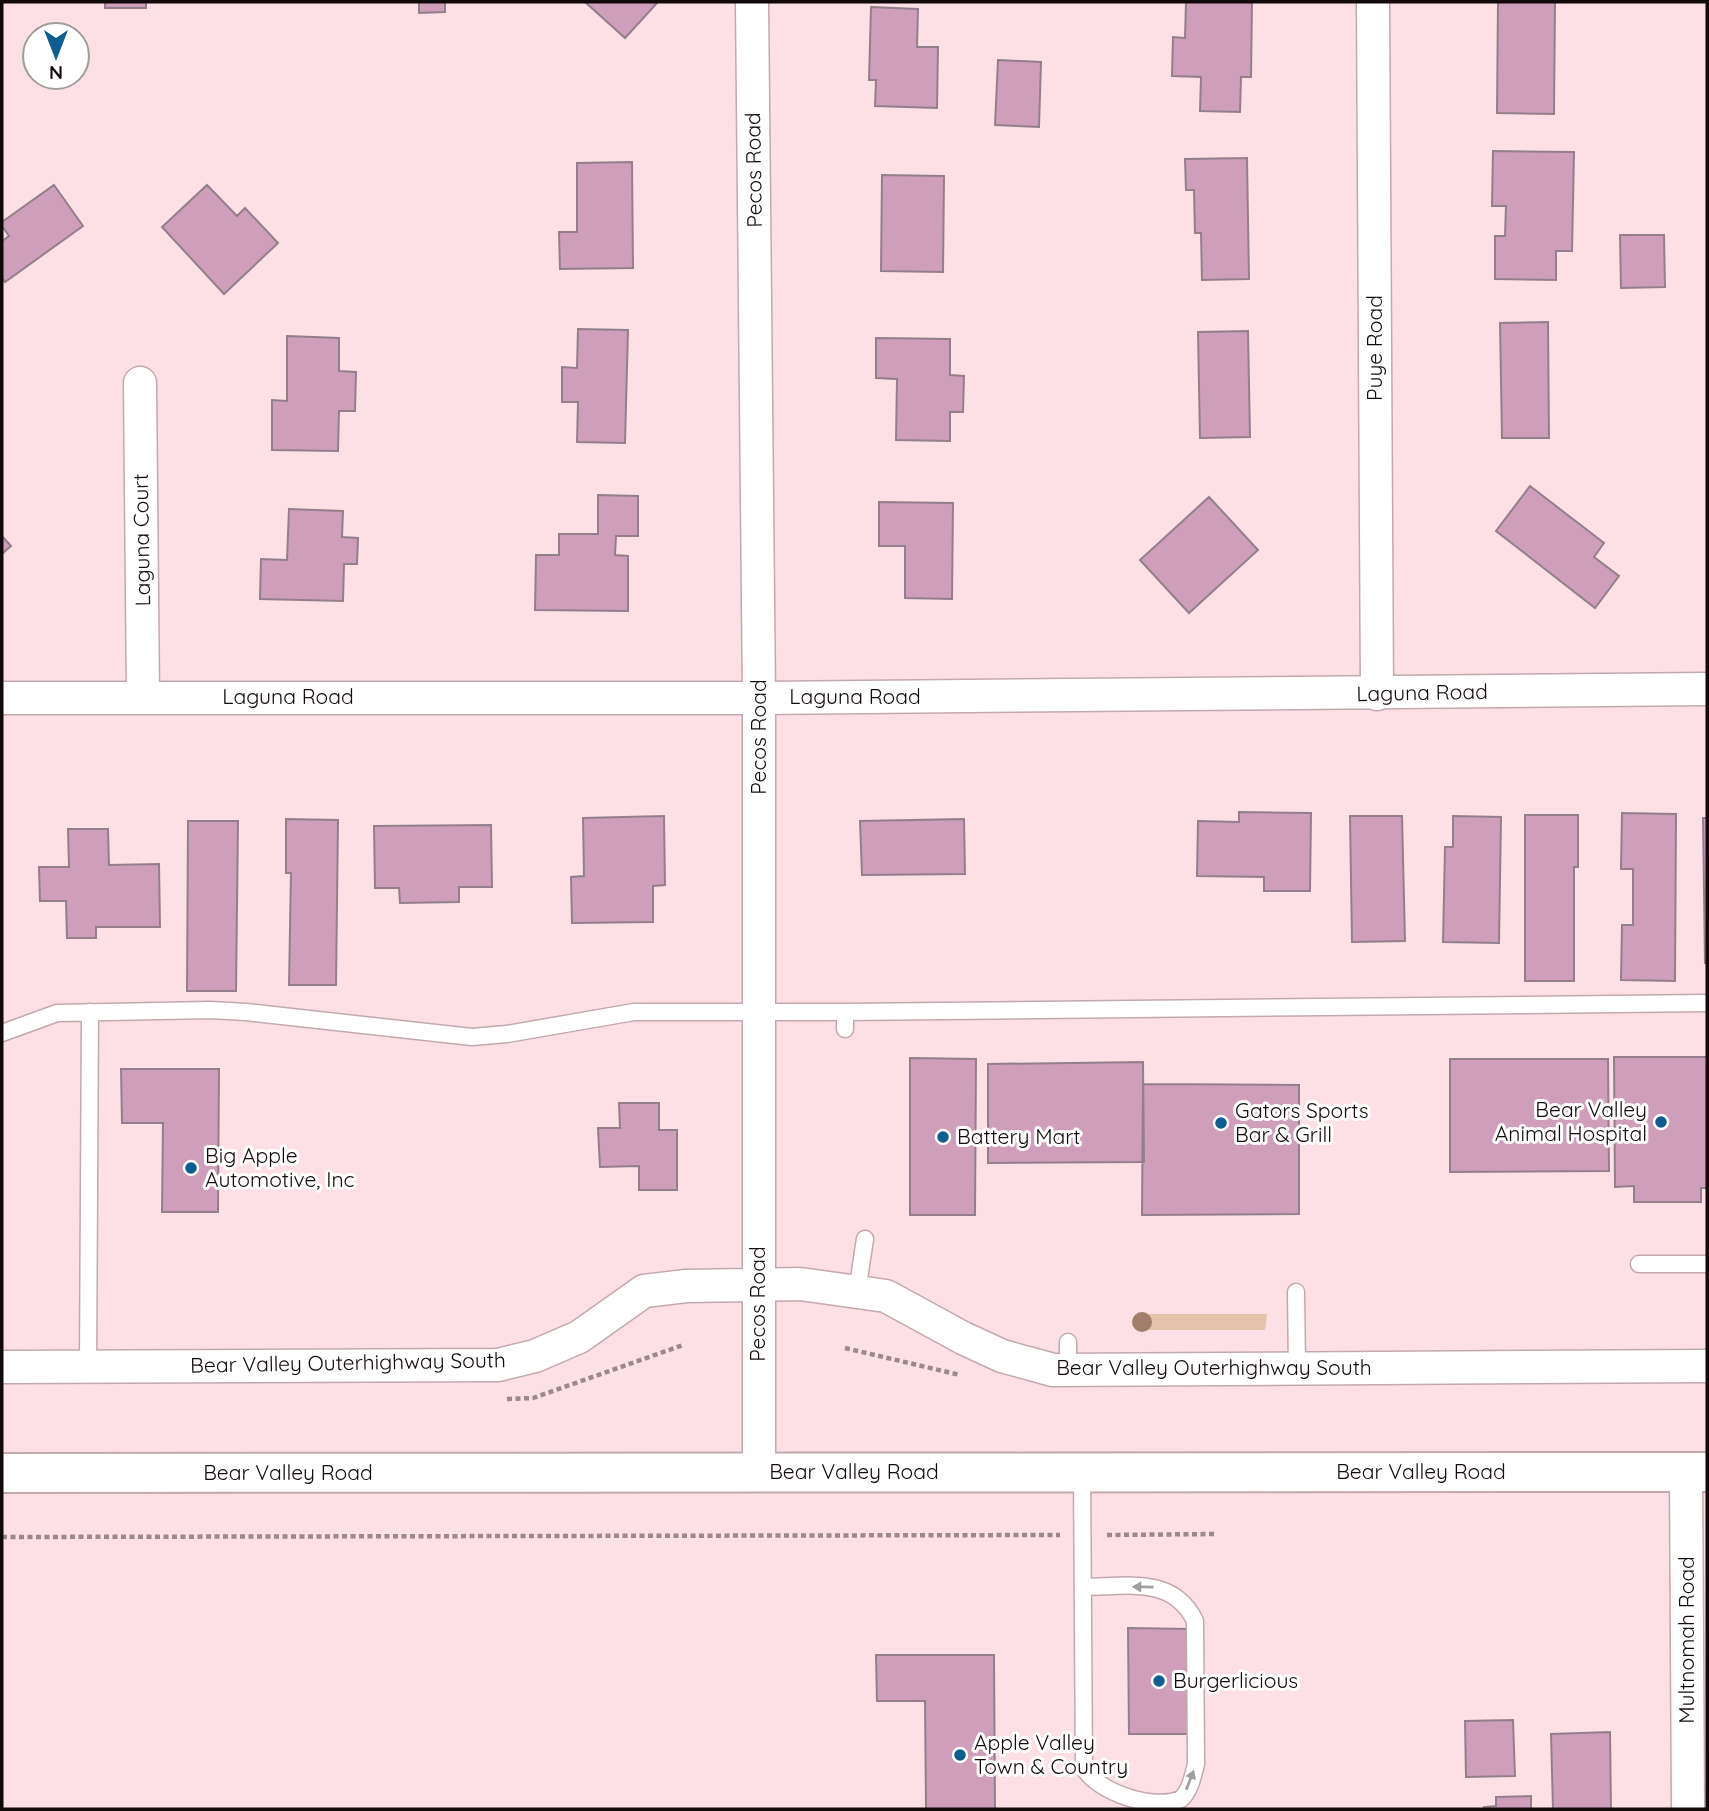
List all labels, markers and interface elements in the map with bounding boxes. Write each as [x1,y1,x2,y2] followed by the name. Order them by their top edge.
[21,21,91,91] north arrow
[49,61,63,85] text: N
[739,112,767,228] street label: Pecos Road
[1361,295,1387,401] street label: Puye Road
[127,473,155,607] street label: Laguna Court
[1356,678,1488,706] street label: Laguna Road
[745,679,771,795] street label: Pecos Road
[222,683,354,709] street label: Laguna Road
[789,683,921,709] street label: Laguna Road
[1495,1096,1647,1146] place label: Bear Valley Animal Hospital
[1235,1097,1369,1147] place label: Gators Sports Bar & Grill
[1653,1114,1669,1130] marker: Bear Valley Animal Hospital
[1213,1115,1229,1131] marker: Gators Sports Bar & Grill
[957,1123,1080,1149] place label: Battery Mart
[935,1129,951,1145] marker: Battery Mart
[205,1142,355,1192] place label: Big Apple Automotive, Inc
[183,1160,199,1176] marker: Big Apple Automotive, Inc
[744,1246,770,1362] street label: Pecos Road
[190,1346,506,1378] street label: Bear Valley Outerhighway South
[1056,1354,1372,1380] street label: Bear Valley Outerhighway South
[769,1458,939,1484] street label: Bear Valley Road
[1336,1458,1506,1484] street label: Bear Valley Road
[203,1459,373,1485] street label: Bear Valley Road
[1673,1556,1699,1724] street label: Multnomah Road
[1132,1581,1154,1593] one-way arrow
[1173,1667,1298,1693] place label: Burgerlicious
[1151,1673,1167,1689] marker: Burgerlicious
[974,1729,1128,1779] place label: Apple Valley Town & Country
[952,1747,968,1763] marker: Apple Valley Town & Country
[1185,1770,1196,1791] one-way arrow

